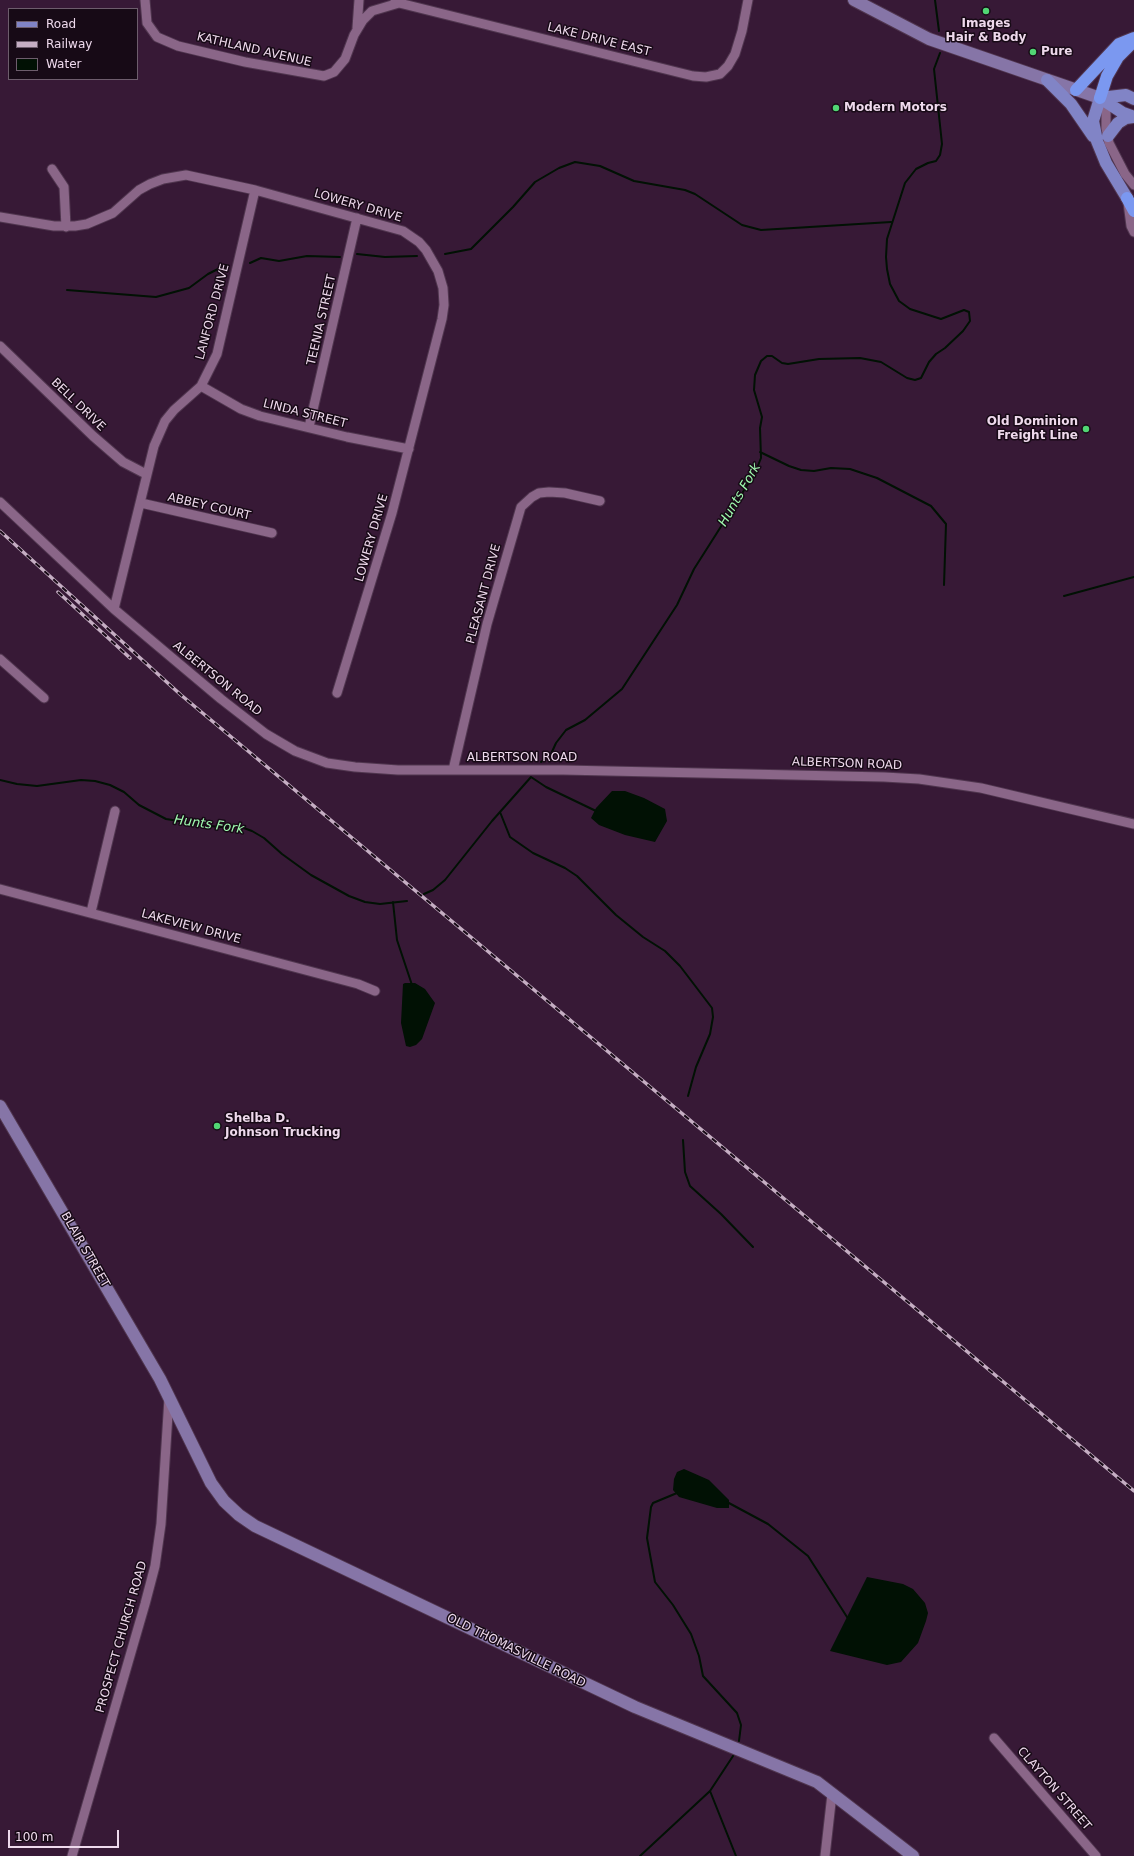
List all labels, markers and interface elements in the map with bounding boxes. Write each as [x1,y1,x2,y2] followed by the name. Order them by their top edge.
[981,6,991,16] marker: Images Hair & Body
[8,8,138,80] legend
[46,17,76,31] text: Road
[946,17,1026,45] place label: Images Hair & Body
[546,20,652,60] street label: LAKE DRIVE EAST
[195,30,313,70] street label: KATHLAND AVENUE
[46,37,92,51] text: Railway
[1041,45,1072,59] place label: Pure
[1028,47,1038,57] marker: Pure
[46,57,81,71] text: Water
[844,101,947,115] place label: Modern Motors
[831,103,841,113] marker: Modern Motors
[312,187,404,225] street label: LOWERY DRIVE
[193,262,233,362] street label: LANFORD DRIVE
[305,273,339,367] street label: TEENIA STREET
[48,376,108,434] street label: BELL DRIVE
[262,397,348,431] street label: LINDA STREET
[987,415,1078,443] place label: Old Dominion Freight Line
[1081,424,1091,434] marker: Old Dominion Freight Line
[716,461,764,529] water label: Hunts Fork
[166,490,252,524] street label: ABBEY COURT
[353,492,391,584] street label: LOWERY DRIVE
[464,542,504,646] street label: PLEASANT DRIVE
[170,639,264,719] street label: ALBERTSON ROAD
[467,751,577,765] street label: ALBERTSON ROAD
[792,755,902,773] street label: ALBERTSON ROAD
[173,812,245,838] water label: Hunts Fork
[140,907,242,947] street label: LAKEVIEW DRIVE
[225,1112,341,1140] place label: Shelba D. Johnson Trucking
[212,1121,222,1131] marker: Shelba D. Johnson Trucking
[58,1210,112,1290] street label: BLAIR STREET
[93,1559,151,1715] street label: PROSPECT CHURCH ROAD
[444,1611,588,1691] street label: OLD THOMASVILLE ROAD
[1014,1745,1094,1833] street label: CLAYTON STREET
[10,1822,121,1848] scale bar
[15,1830,53,1844] text: 100 m

